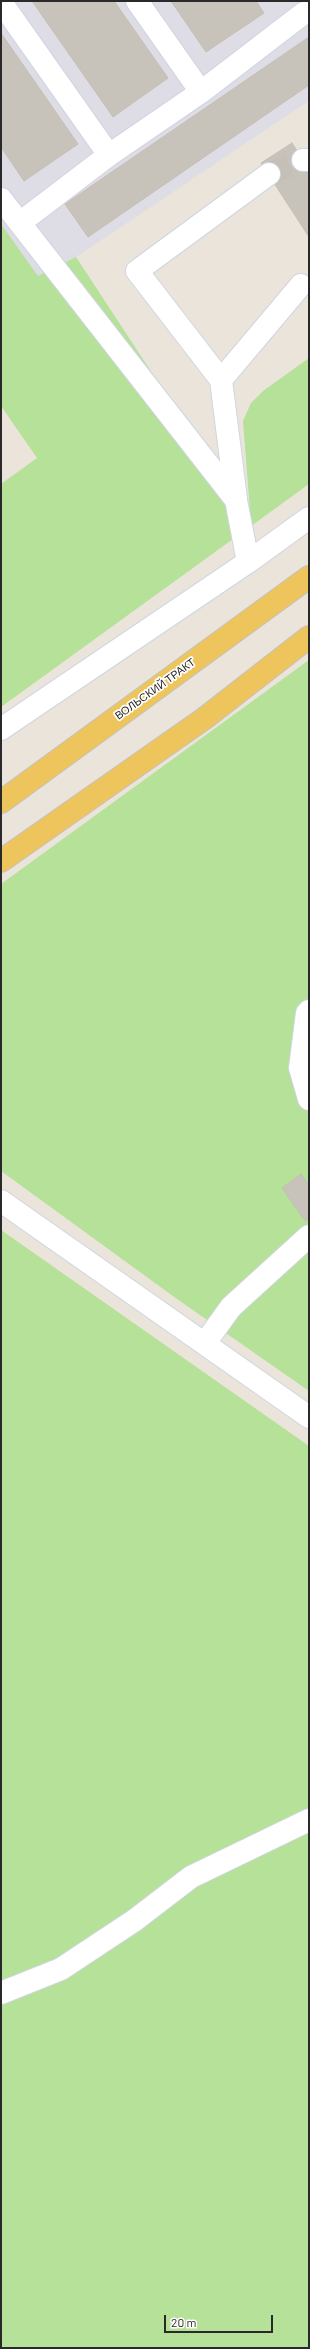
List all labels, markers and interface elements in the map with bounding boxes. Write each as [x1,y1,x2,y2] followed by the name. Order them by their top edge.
[112,656,198,722] street label: ВОЛЬСКИЙ ТРАКТ
[166,2307,275,2333] scale bar
[171,2315,197,2329] text: 20 m

